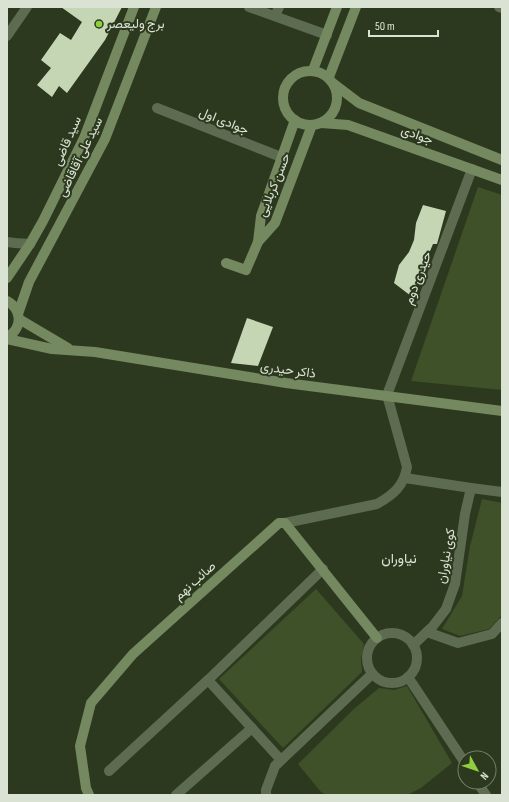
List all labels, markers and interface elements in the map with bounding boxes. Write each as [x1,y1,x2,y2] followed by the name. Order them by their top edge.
[369,12,438,38] scale bar
[106,16,165,33] place label: برج ولیعصر
[94,19,104,29] marker: برج ولیعصر
[375,19,395,34] text: 50 m
[197,104,251,138] street label: جوادی اول
[49,114,85,168] street label: سید قاضی
[54,114,106,200] street label: سید علی آقاقاضی
[399,122,435,148] street label: جوادی
[254,150,294,219] street label: حسن کربلایی
[401,249,436,307] street label: حیدری دوم
[259,358,317,382] street label: ذاکر حیدری
[433,527,459,585] street label: کوی نیاوران
[381,550,417,567] district label: نیاوران
[171,558,219,604] street label: صائب نهم
[457,750,497,790] north arrow
[477,770,491,783] text: N

